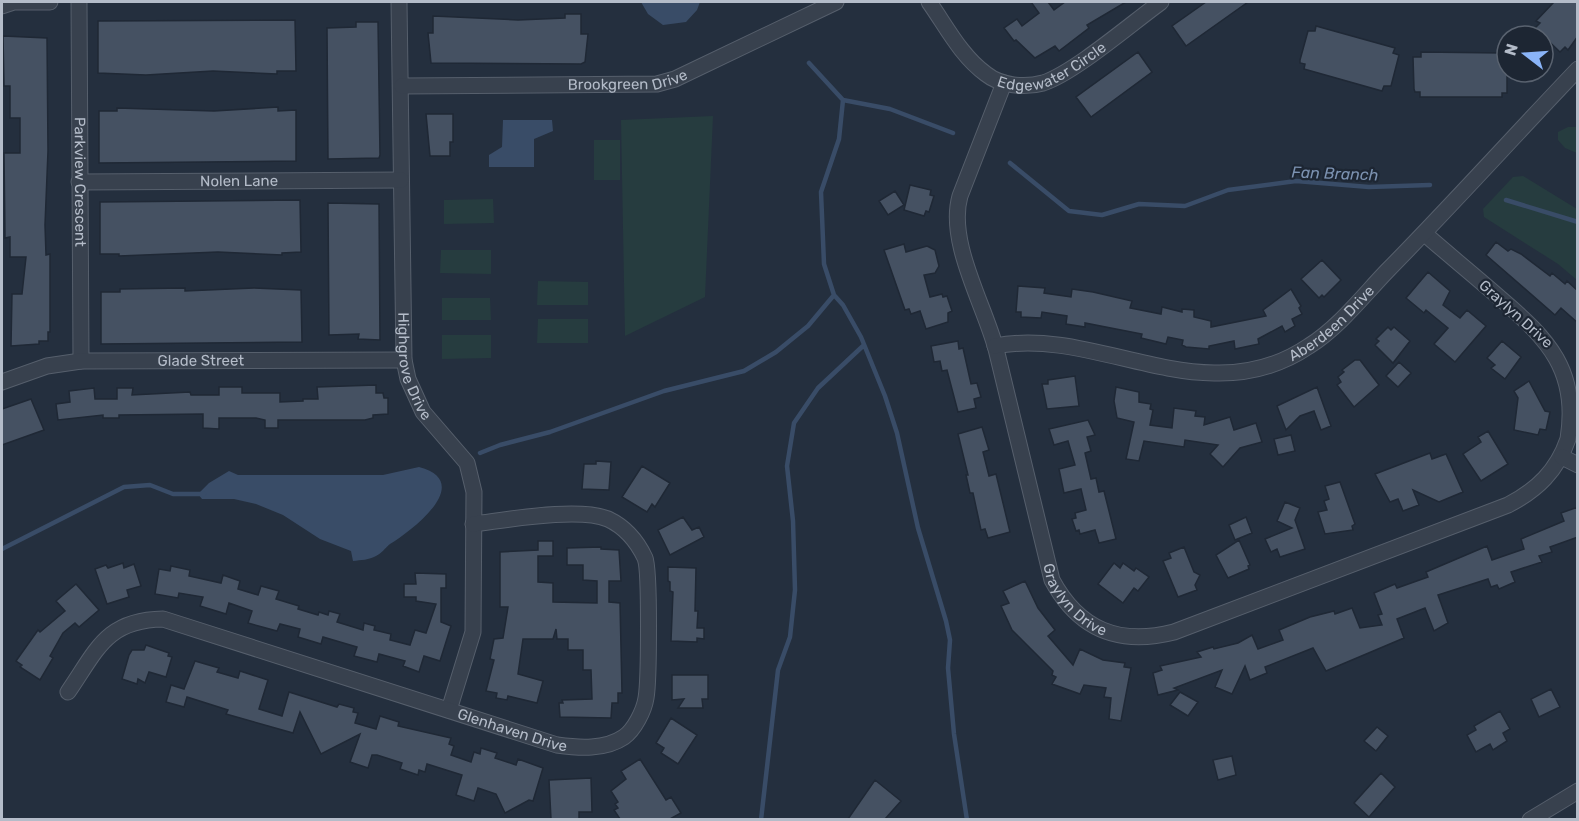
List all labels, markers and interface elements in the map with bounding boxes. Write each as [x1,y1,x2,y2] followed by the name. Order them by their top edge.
[1495,24,1555,84] north arrow
[995,38,1110,95] street label: Edgewater Circle
[1500,41,1522,58] text: N
[568,65,690,94] street label: Brookgreen Drive
[71,117,89,247] street label: Parkview Crescent
[1291,162,1379,185] water label: Fan Branch
[200,172,278,190] street label: Nolen Lane
[1475,276,1557,352] street label: Graylyn Drive
[1286,282,1378,365] street label: Aberdeen Drive
[394,312,435,424] street label: Highgrove Drive
[158,351,244,370] street label: Glade Street
[1039,562,1109,640] street label: Graylyn Drive
[455,705,568,755] street label: Glenhaven Drive

